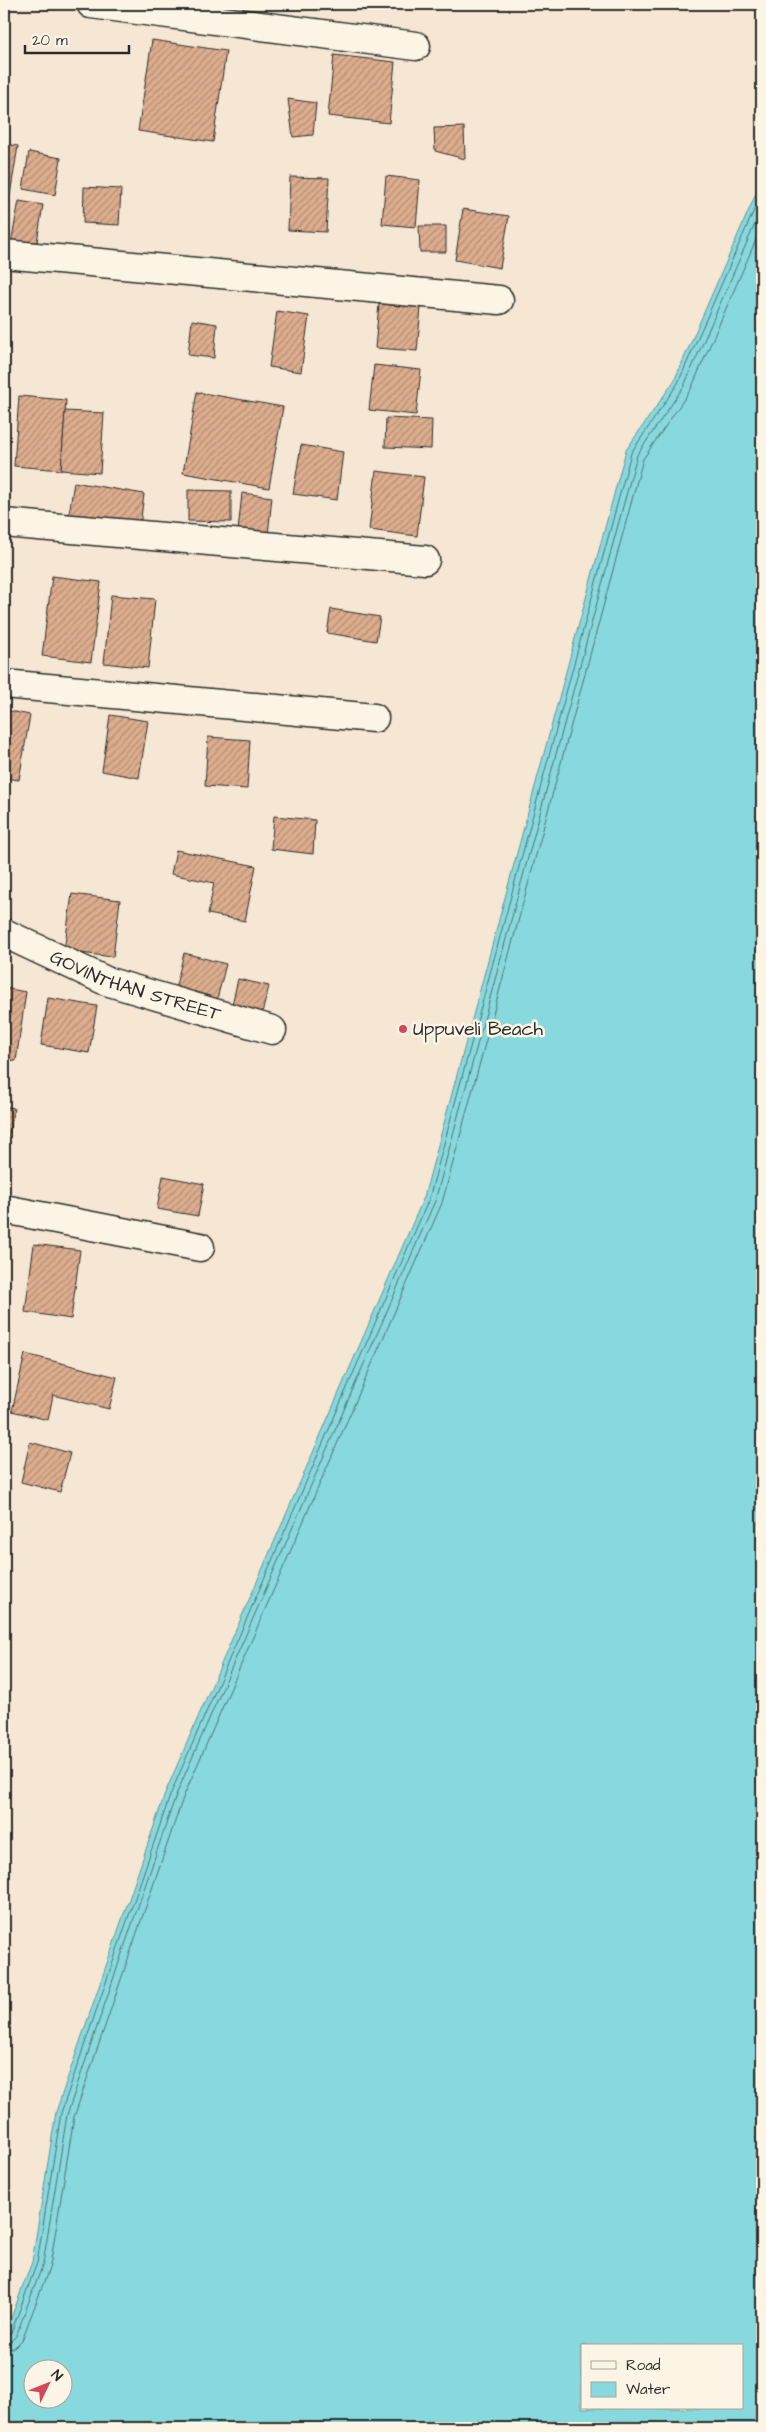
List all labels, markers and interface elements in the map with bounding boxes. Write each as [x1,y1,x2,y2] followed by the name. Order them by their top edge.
[25,22,129,54] scale bar
[32,30,68,51] text: 20 m
[45,943,224,1028] street label: GOVINTHAN STREET
[413,1016,544,1043] place label: Uppuveli Beach
[397,1023,409,1035] marker: Uppuveli Beach
[581,2344,744,2410] legend
[626,2355,661,2376] text: Road
[22,2360,72,2410] north arrow
[46,2366,67,2386] text: N
[626,2379,670,2400] text: Water

